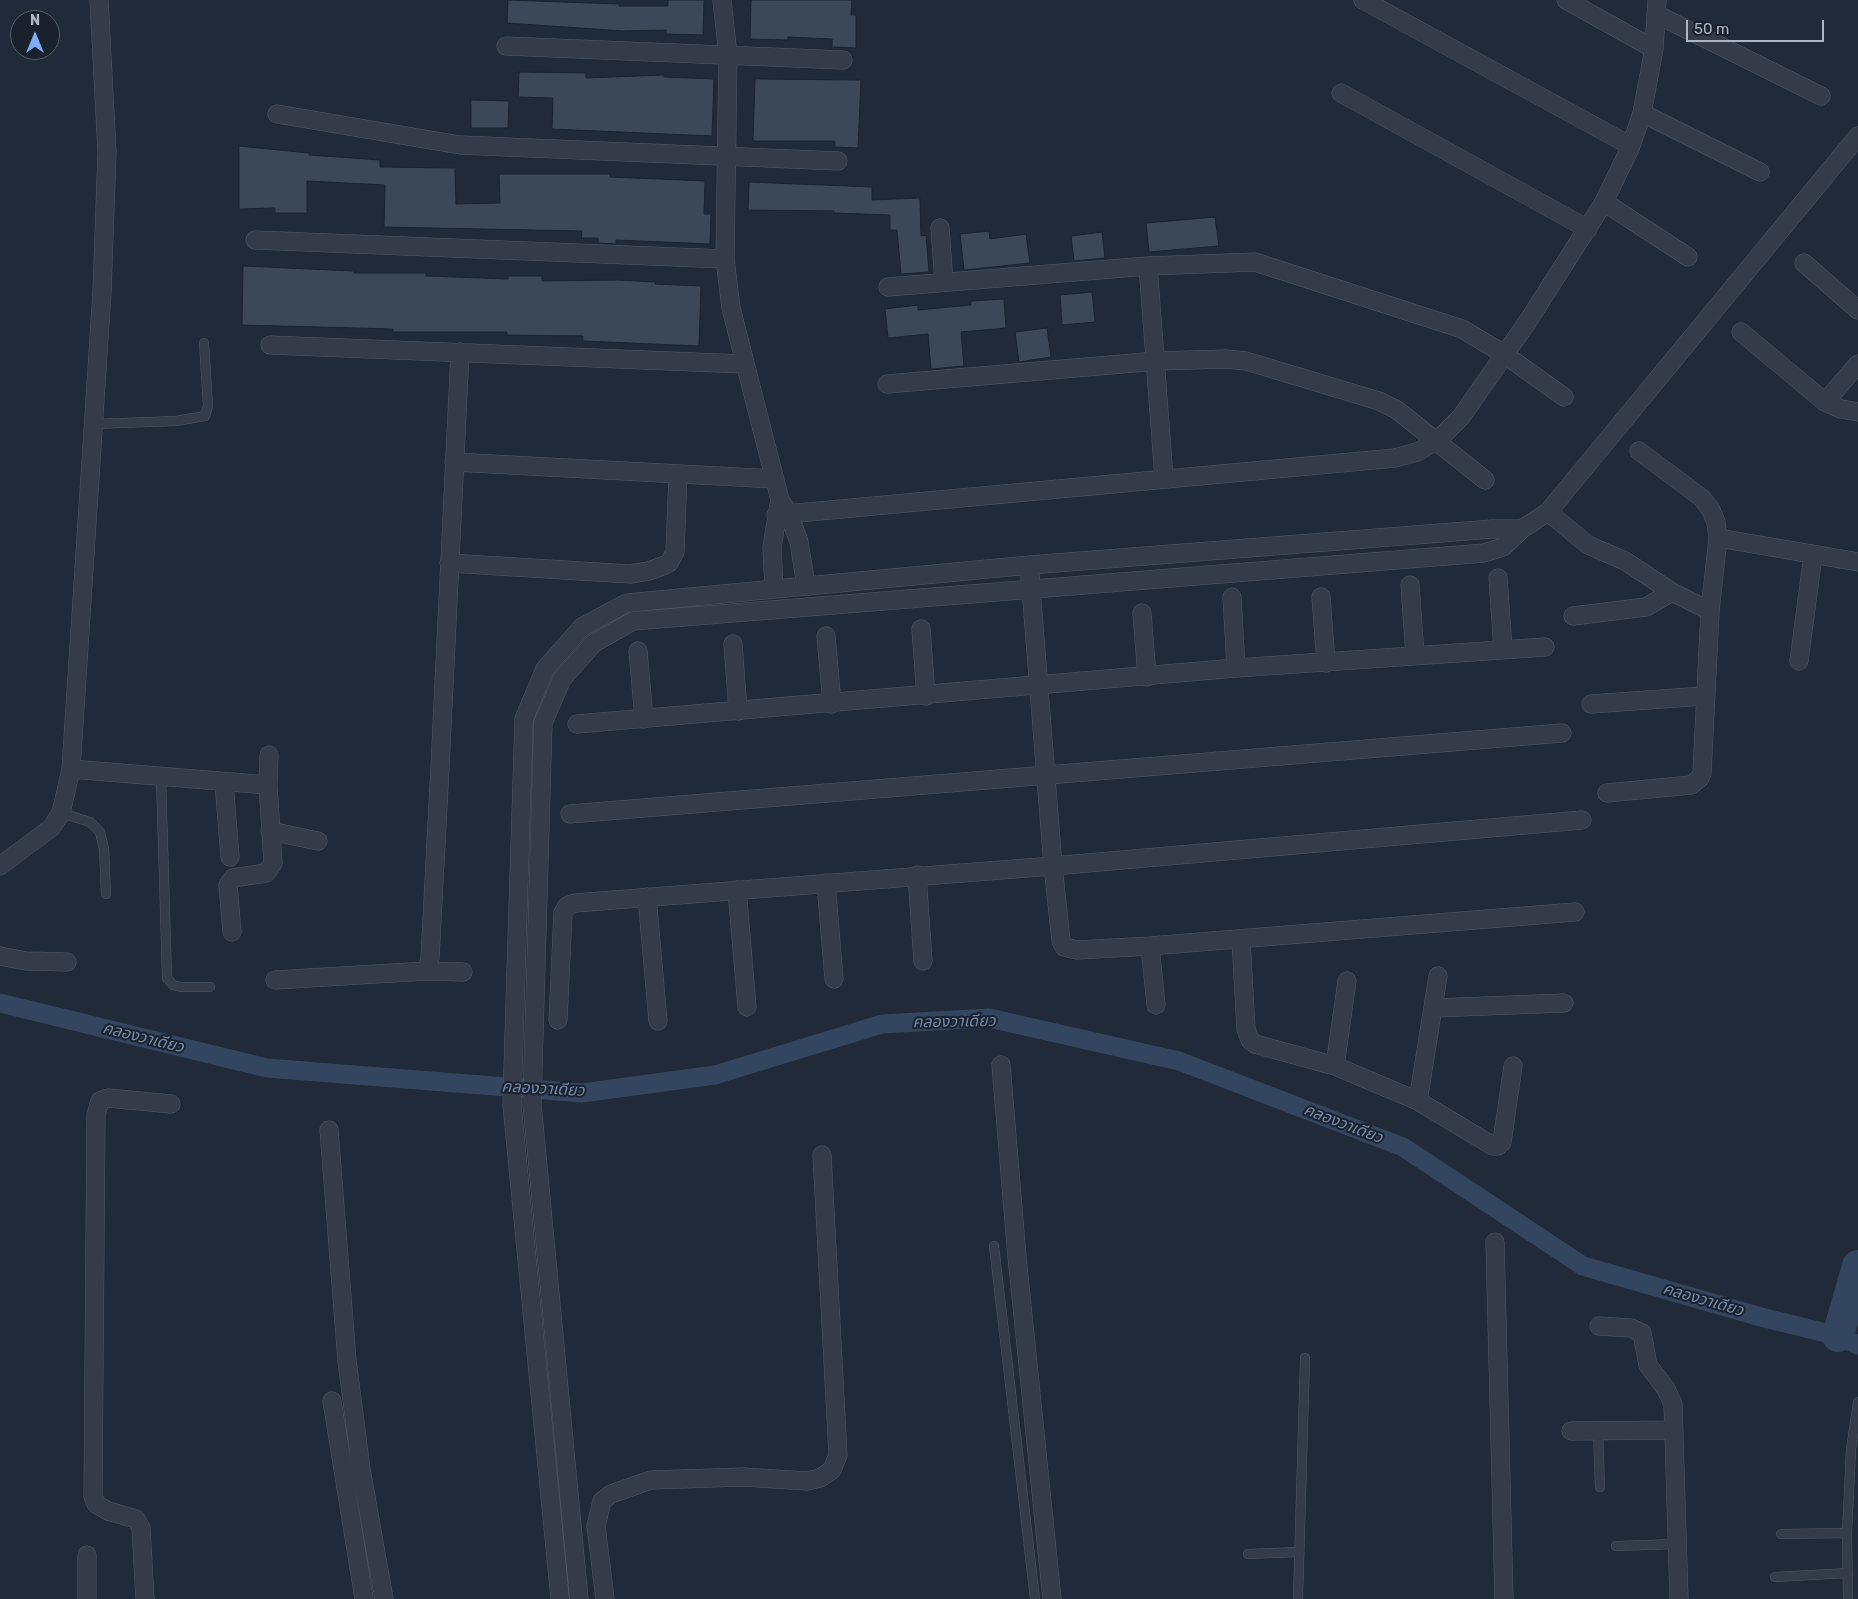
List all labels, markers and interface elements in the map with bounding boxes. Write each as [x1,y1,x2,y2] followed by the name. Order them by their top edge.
[10,10,60,60] north arrow
[1688,10,1826,42] scale bar
[30,12,40,29] text: N
[1694,20,1729,38] text: 50 m
[912,1012,996,1032] water label: คลองวาเดียว
[100,1019,186,1057] water label: คลองวาเดียว
[501,1077,585,1101] water label: คลองวาเดียว
[1301,1100,1385,1148] water label: คลองวาเดียว
[1661,1279,1745,1321] water label: คลองวาเดียว

